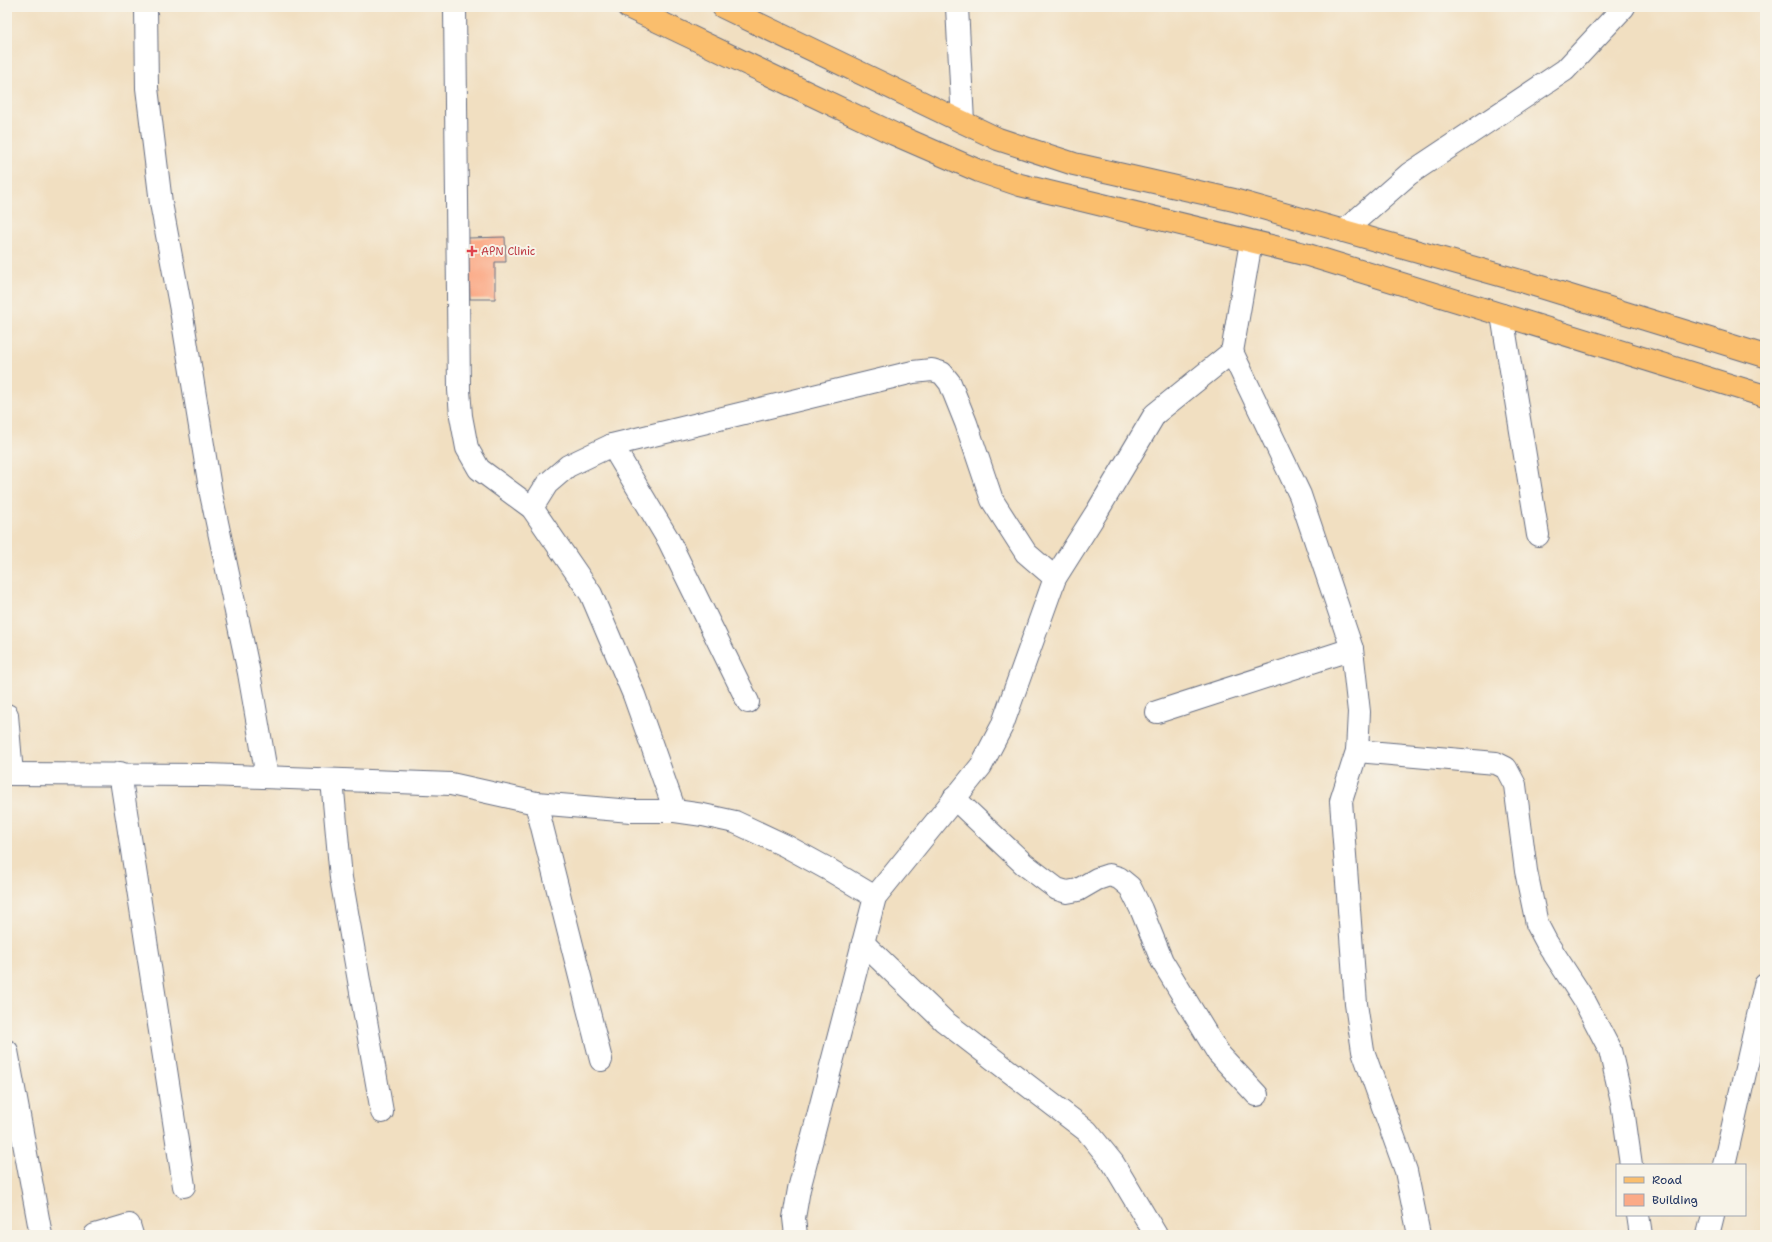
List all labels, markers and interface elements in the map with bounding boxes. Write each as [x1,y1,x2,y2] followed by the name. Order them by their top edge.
[481,244,536,259] place label: APN Clinic
[466,245,478,257] marker: APN Clinic
[1616,1164,1746,1216] legend
[1652,1172,1683,1188] text: Road
[1652,1192,1698,1208] text: Building

